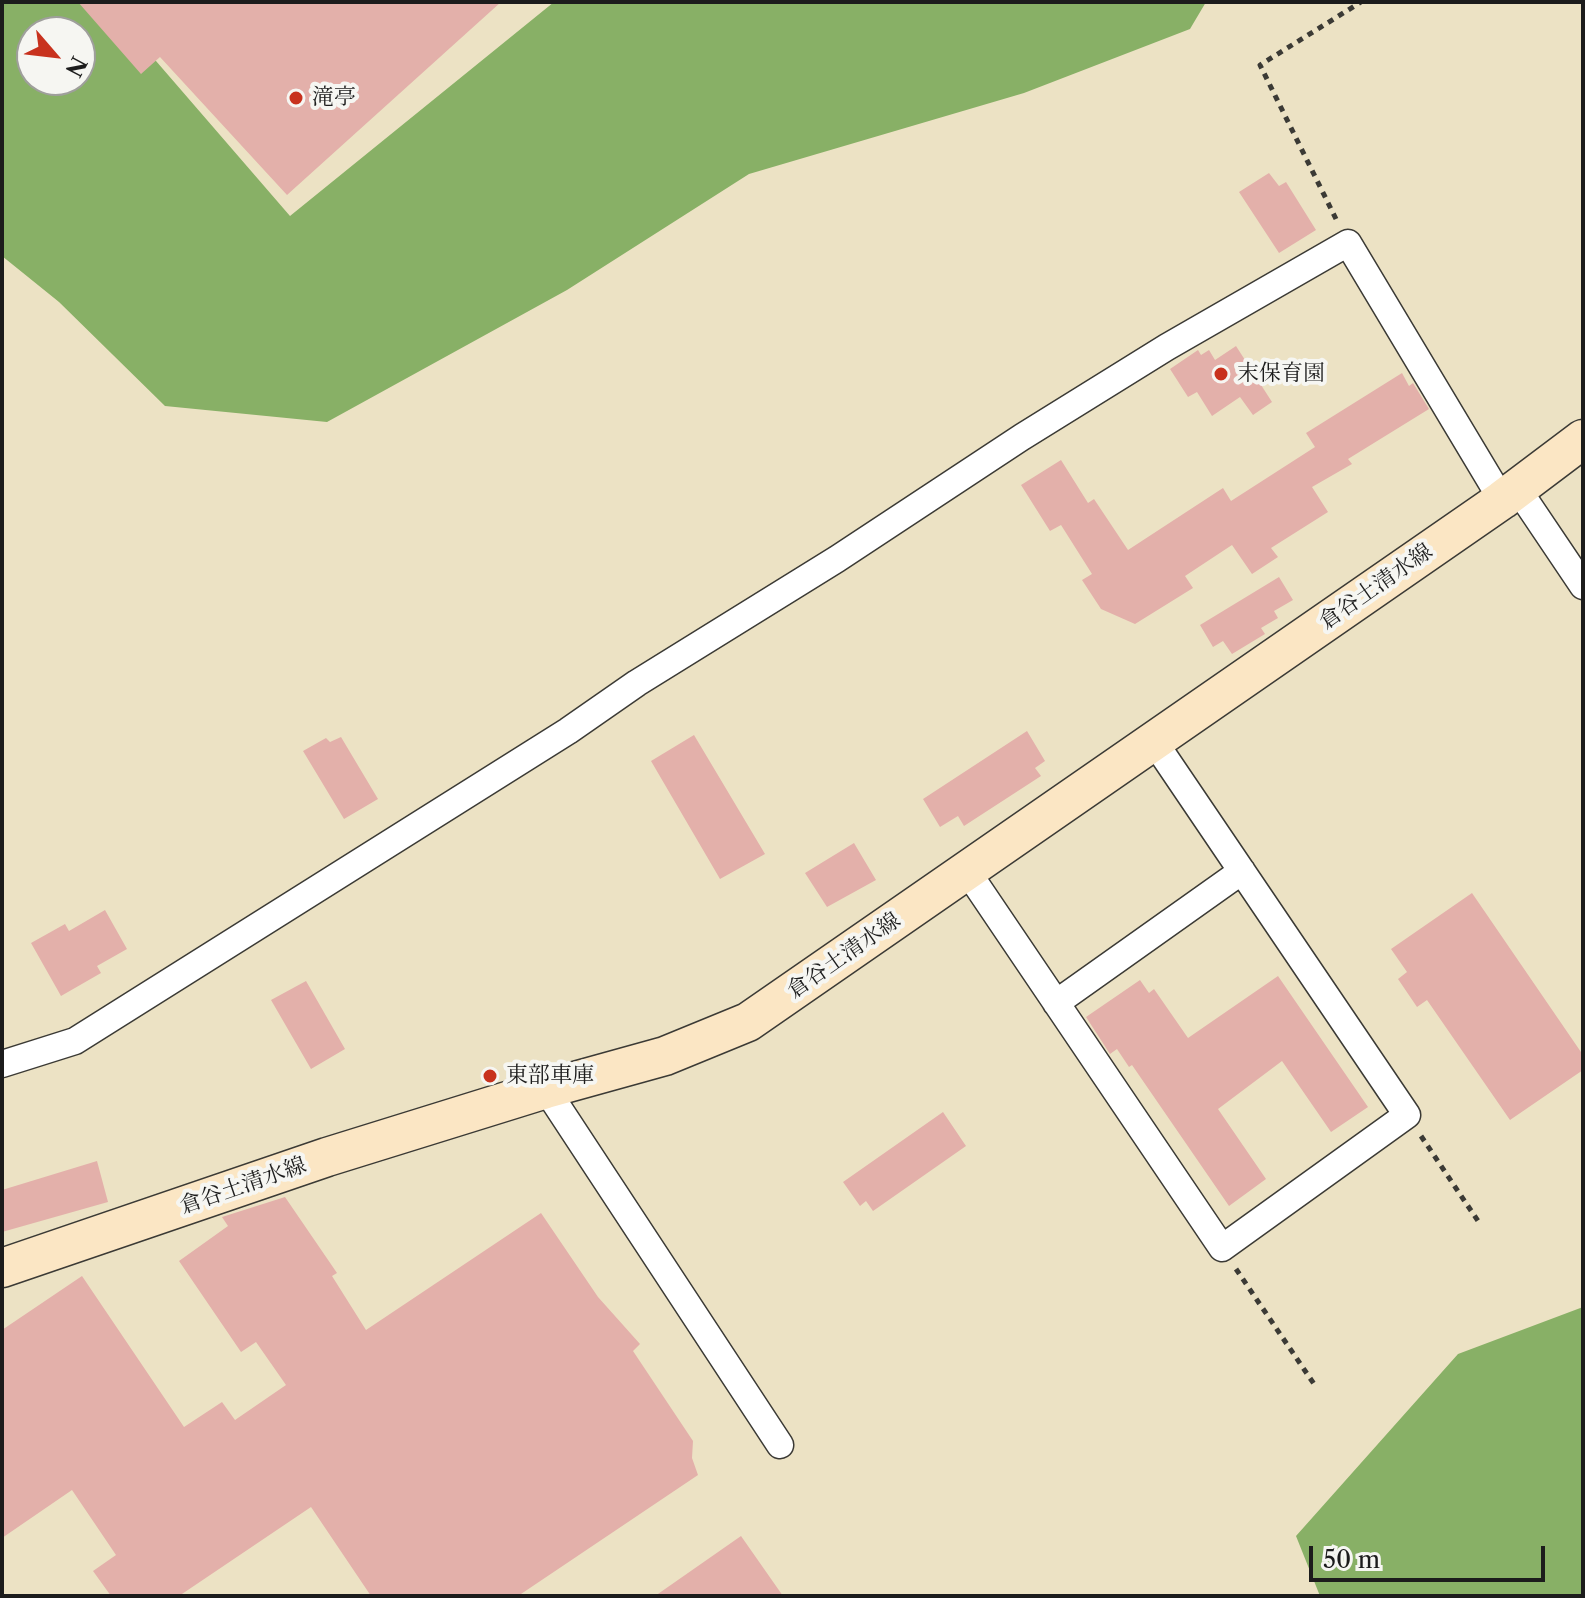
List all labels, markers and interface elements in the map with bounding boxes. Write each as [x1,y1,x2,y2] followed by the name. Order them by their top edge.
[16,16,96,96] north arrow
[59,52,92,81] text: N
[312,85,356,111] place label: 滝亭
[287,89,305,107] marker: 滝亭
[1237,361,1325,387] place label: 末保育園
[1212,365,1230,383] marker: 末保育園
[1314,538,1438,636] street label: 倉谷土清水線
[782,907,906,1005] street label: 倉谷土清水線
[506,1063,594,1089] place label: 東部車庫
[481,1067,499,1085] marker: 東部車庫
[176,1152,310,1220] street label: 倉谷土清水線
[1313,1530,1549,1580] scale bar
[1323,1545,1380,1574] text: 50 m

